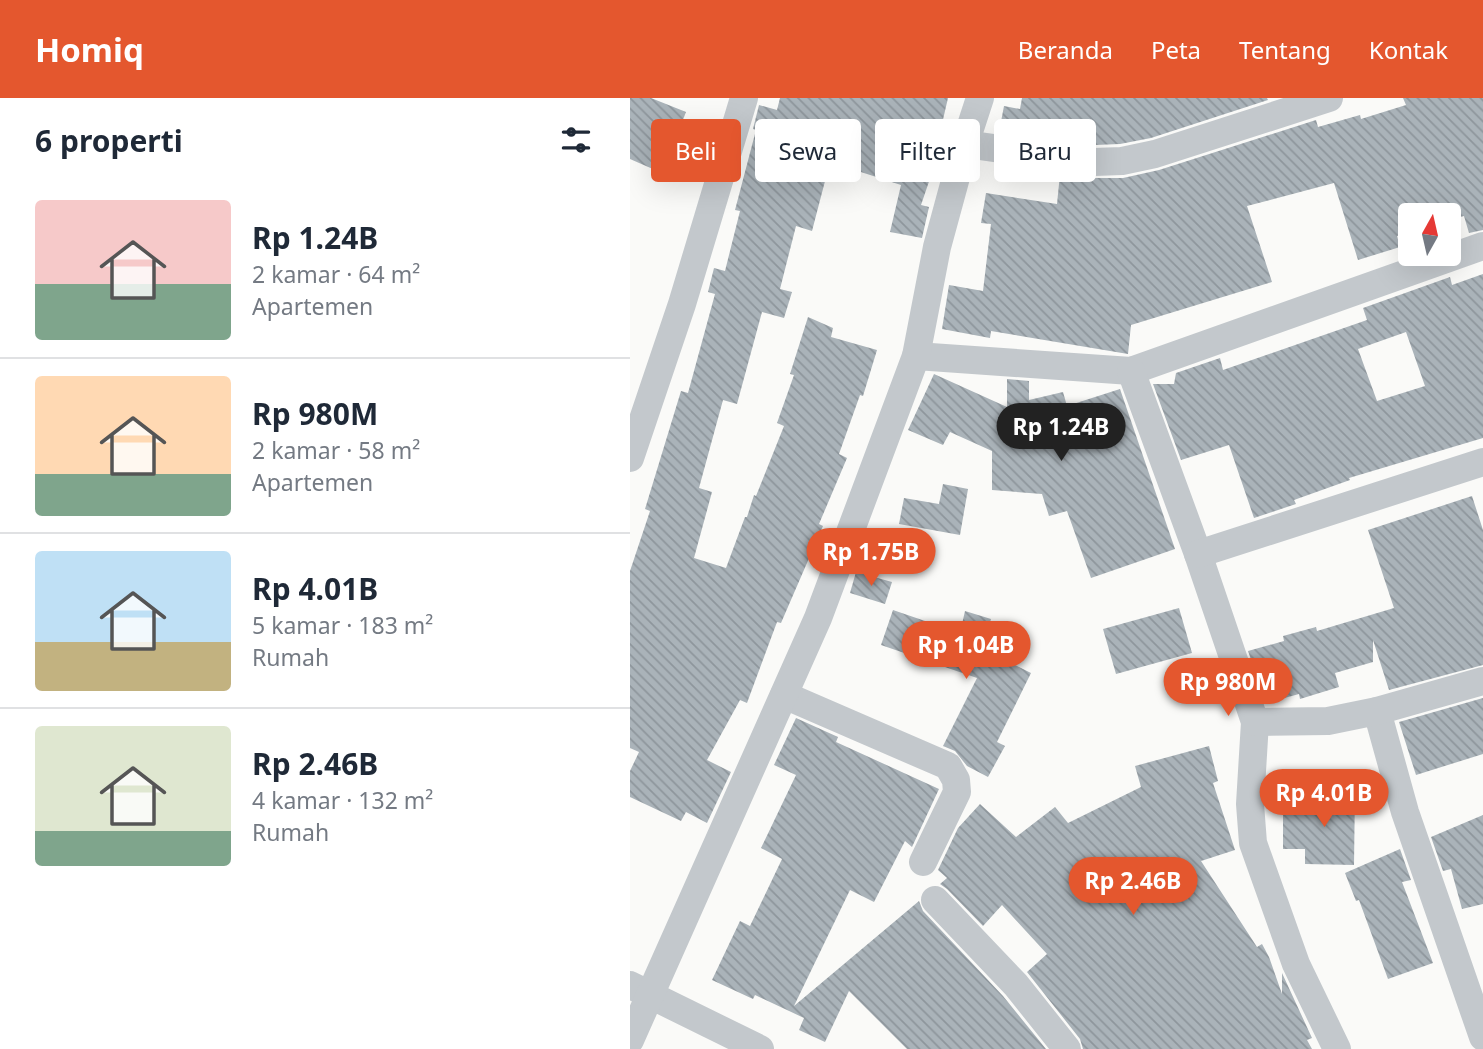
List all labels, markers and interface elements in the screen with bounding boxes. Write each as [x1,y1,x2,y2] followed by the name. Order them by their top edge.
[35,27,144,72] text: Homiq
[1018,33,1113,66] text: Beranda
[1151,33,1201,66] text: Peta
[1239,33,1331,66] text: Tentang
[1369,33,1448,66] text: Kontak
[651,119,741,182] chip: Beli
[755,119,861,182] chip: Sewa
[875,119,980,182] chip: Filter
[994,119,1096,182] chip: Baru
[35,120,183,161] text: 6 properti
[557,121,595,159] icon: filters
[1398,203,1461,266] north arrow
[1398,203,1461,266] map controls
[252,217,378,258] text: Rp 1.24B
[91,228,175,312] icon: home
[252,258,420,290] text: 2 kamar · 64 m²
[252,290,373,322] text: Apartemen
[252,393,378,434] text: Rp 980M
[91,404,175,488] icon: home
[989,404,1133,463] pin: Rp 1.24B
[1013,410,1109,442] text: Rp 1.24B
[252,434,420,466] text: 2 kamar · 58 m²
[252,466,373,498] text: Apartemen
[799,528,943,588] pin: Rp 1.75B
[823,535,919,567] text: Rp 1.75B
[252,568,378,609] text: Rp 4.01B
[91,579,175,663] icon: home
[252,609,433,641] text: 5 kamar · 183 m²
[894,622,1038,681] pin: Rp 1.04B
[918,628,1014,660] text: Rp 1.04B
[252,641,329,673] text: Rumah
[1163,658,1293,718] pin: Rp 980M
[1180,665,1276,697] text: Rp 980M
[252,743,378,784] text: Rp 2.46B
[91,754,175,838] icon: home
[1252,770,1396,829] pin: Rp 4.01B
[1276,776,1372,808] text: Rp 4.01B
[252,784,433,816] text: 4 kamar · 132 m²
[252,816,329,848] text: Rumah
[1061,858,1205,917] pin: Rp 2.46B
[1085,864,1181,896] text: Rp 2.46B

